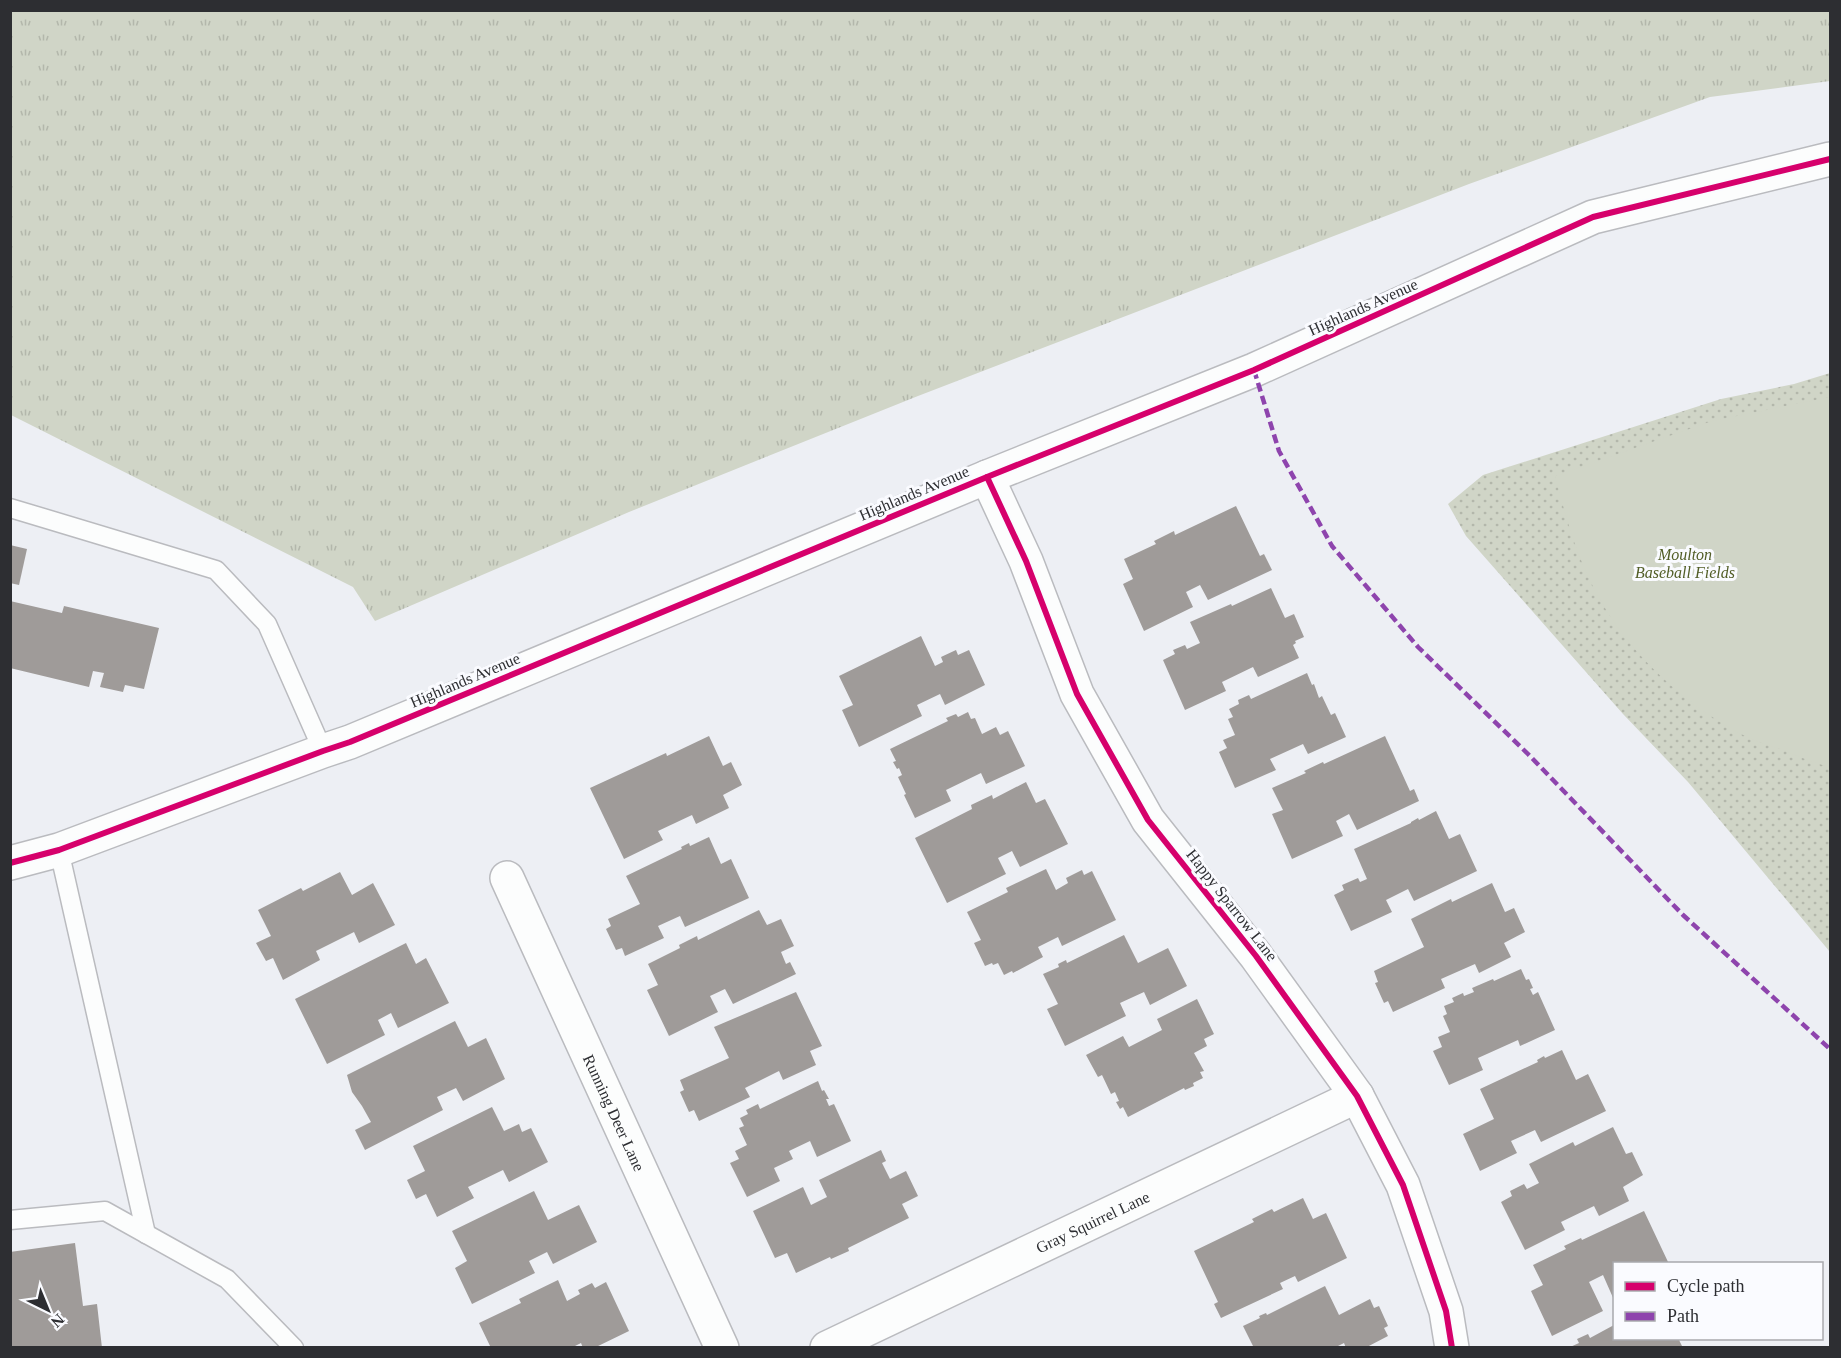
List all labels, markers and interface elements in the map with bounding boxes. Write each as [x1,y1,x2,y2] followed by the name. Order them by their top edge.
[1306,275,1421,340] street label: Highlands Avenue
[857,462,972,525] street label: Highlands Avenue
[1635,546,1735,581] park label: Moulton Baseball Fields
[408,649,523,712] street label: Highlands Avenue
[1182,846,1281,965] street label: Happy Sparrow Lane
[580,1052,648,1174] street label: Running Deer Lane
[1033,1188,1152,1256] street label: Gray Squirrel Lane
[1613,1262,1823,1340] legend
[1667,1276,1744,1296] text: Cycle path
[18,1280,78,1340] north arrow
[1667,1306,1699,1326] text: Path
[48,1310,68,1331] text: N

